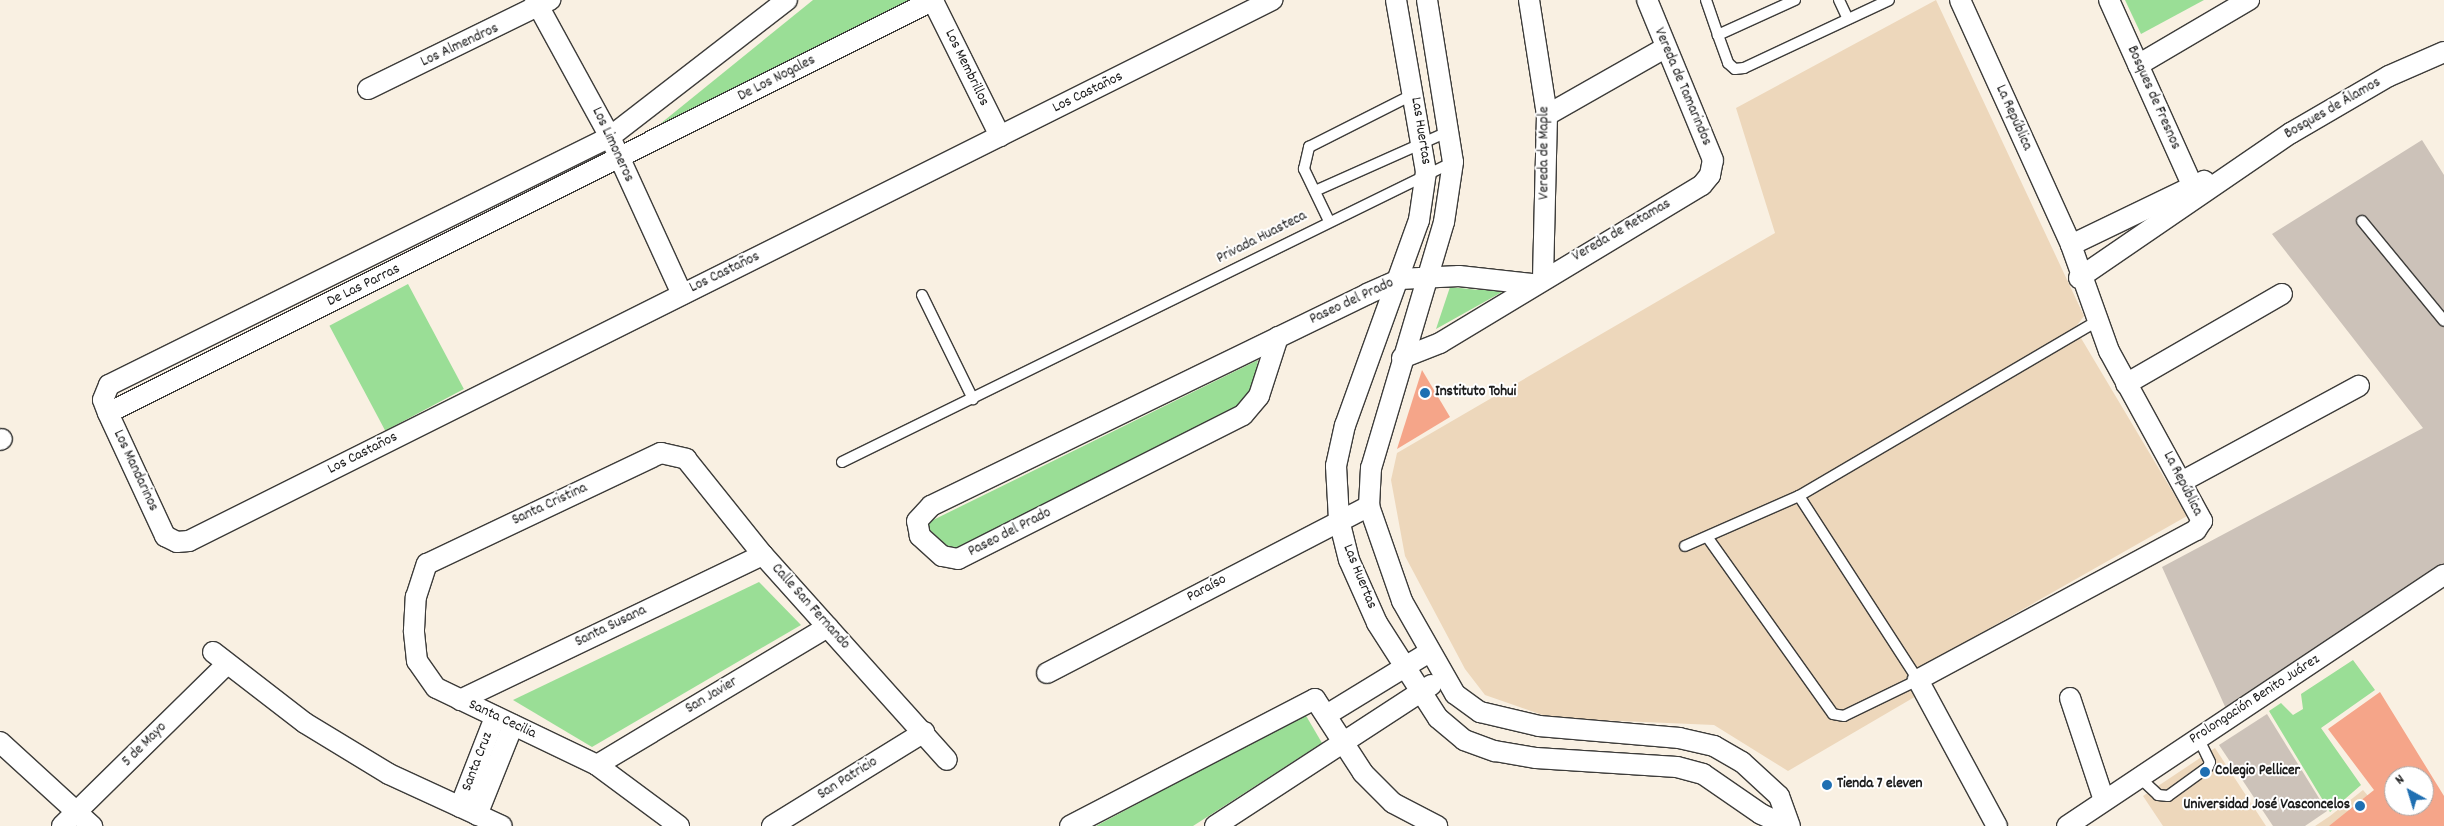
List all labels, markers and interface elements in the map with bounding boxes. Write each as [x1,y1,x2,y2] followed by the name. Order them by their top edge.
[418,20,502,72] street label: Los Almendros
[1649,25,1715,149] street label: Vereda de Tamarindos
[940,27,992,109] street label: Los Membrillos
[2122,43,2184,153] street label: Bosques de Fresnos
[735,52,819,106] street label: De Los Nogales
[1050,68,1126,118] street label: Los Castaños
[2282,74,2384,144] street label: Bosques de Álamos
[1991,82,2035,154] street label: La República
[1406,96,1434,166] street label: Las Huertas
[587,105,637,185] street label: Los Limoneros
[1536,106,1554,200] street label: Vereda de Maple
[1570,196,1674,266] street label: Vereda de Retamas
[1214,208,1310,268] street label: Privada Huasteca
[687,248,763,298] street label: Los Castaños
[325,261,403,311] street label: De Las Parras
[1307,275,1397,329] street label: Paseo del Prado
[1435,384,1516,402] place label: Instituto Tohui
[1419,387,1431,399] marker: Instituto Tohui
[108,427,162,515] street label: Los Mandarinos
[325,429,401,479] street label: Los Castaños
[2158,449,2206,519] street label: La República
[510,480,590,530] street label: Santa Cristina
[966,504,1054,562] street label: Paseo del Prado
[1338,542,1380,612] street label: Las Huertas
[767,560,853,654] street label: Calle San Fernando
[1184,571,1230,607] street label: Paraíso
[572,602,650,652] street label: Santa Susana
[2186,651,2324,749] street label: Prolongación Benito Juárez
[683,673,741,719] street label: San Javier
[465,696,539,744] street label: Santa Cecilia
[119,719,171,771] street label: 5 de Mayo
[459,730,497,794] street label: Santa Cruz
[815,754,881,804] street label: San Patricio
[2215,763,2300,781] place label: Colegio Pellicer
[2199,766,2211,778] marker: Colegio Pellicer
[2384,766,2434,816] north arrow
[2391,770,2409,790] text: N
[1837,776,1923,794] place label: Tienda 7 eleven
[1821,779,1833,791] marker: Tienda 7 eleven
[2183,797,2350,815] place label: Universidad José Vasconcelos
[2354,800,2366,812] marker: Universidad José Vasconcelos

